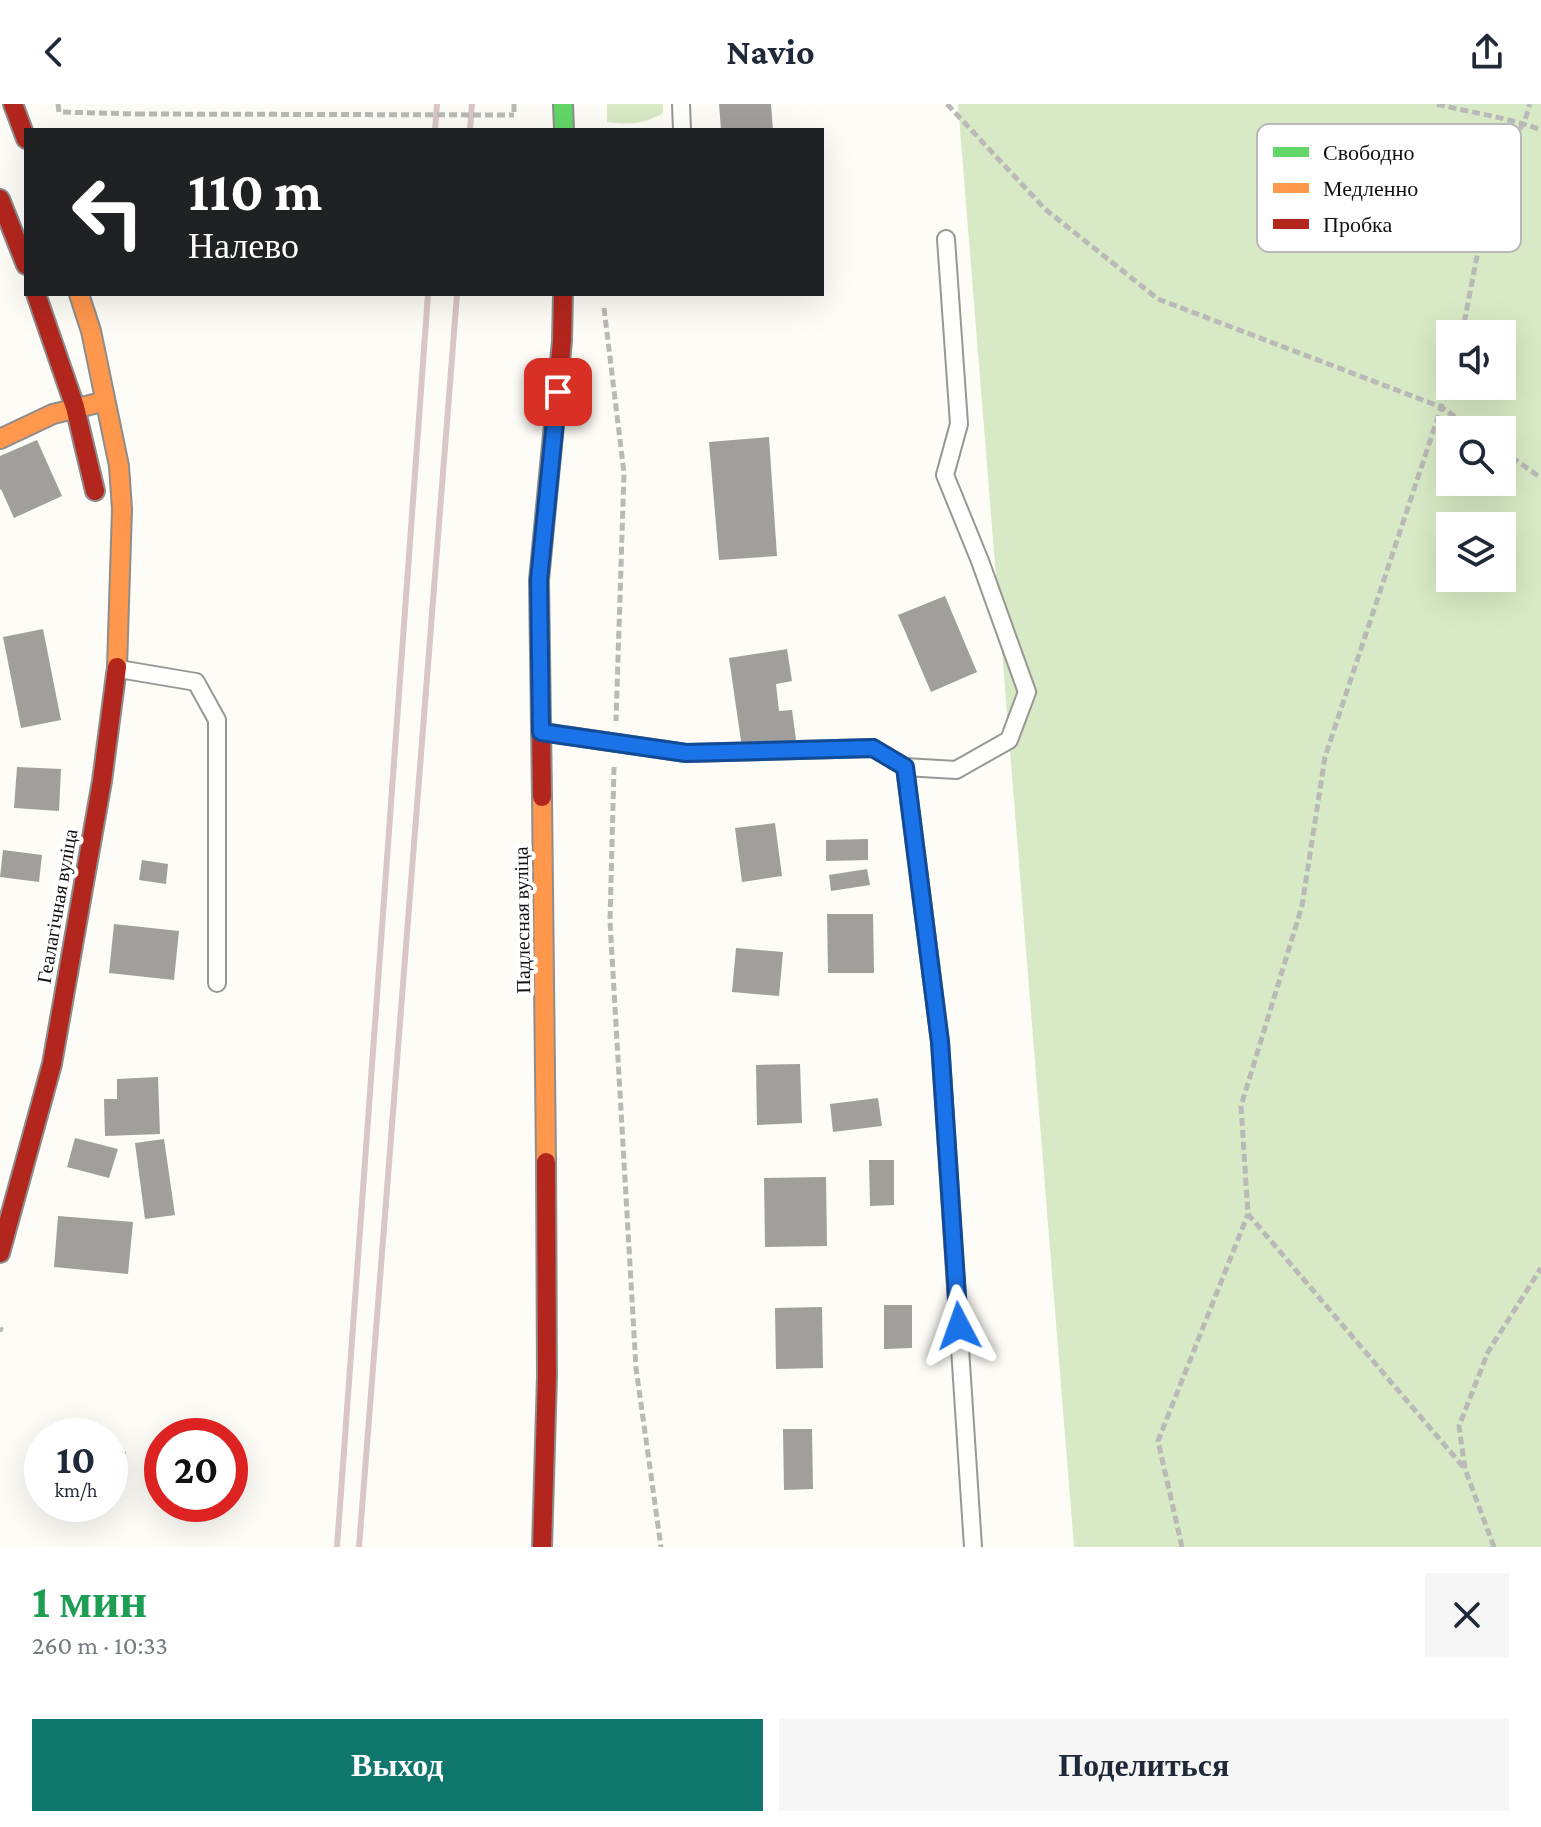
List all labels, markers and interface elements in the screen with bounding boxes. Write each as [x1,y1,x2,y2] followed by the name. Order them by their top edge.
[32,30,76,74] icon: back
[1465,30,1509,74] icon: share
[726,32,815,72] text: Navio
[1257,124,1521,252] legend
[1323,140,1414,165] text: Свободно
[56,160,160,264] icon: left
[188,160,322,222] text: 110 m
[1323,176,1418,201] text: Медленно
[1323,212,1392,237] text: Пробка
[188,226,299,266] text: Налево
[1436,320,1516,592] map controls
[1436,320,1516,400] button: sound
[524,358,592,426] pin
[536,370,580,414] icon: arrive
[1436,416,1516,496] button: search
[1436,512,1516,592] button: layers
[33,827,82,985] street label: Геалагічная вуліца
[510,846,535,994] street label: Падлесная вуліца
[917,1284,1001,1368] position arrow
[144,1418,248,1522] speed limit sign: 20
[56,1437,96,1482] text: 10
[54,1479,98,1501] text: km/h
[1425,1573,1509,1657] button: close
[32,1574,147,1627] text: 1 мин
[32,1631,168,1660] text: 260 m · 10:33
[32,1719,763,1811] button: Выход
[779,1719,1509,1811] button: Поделиться

